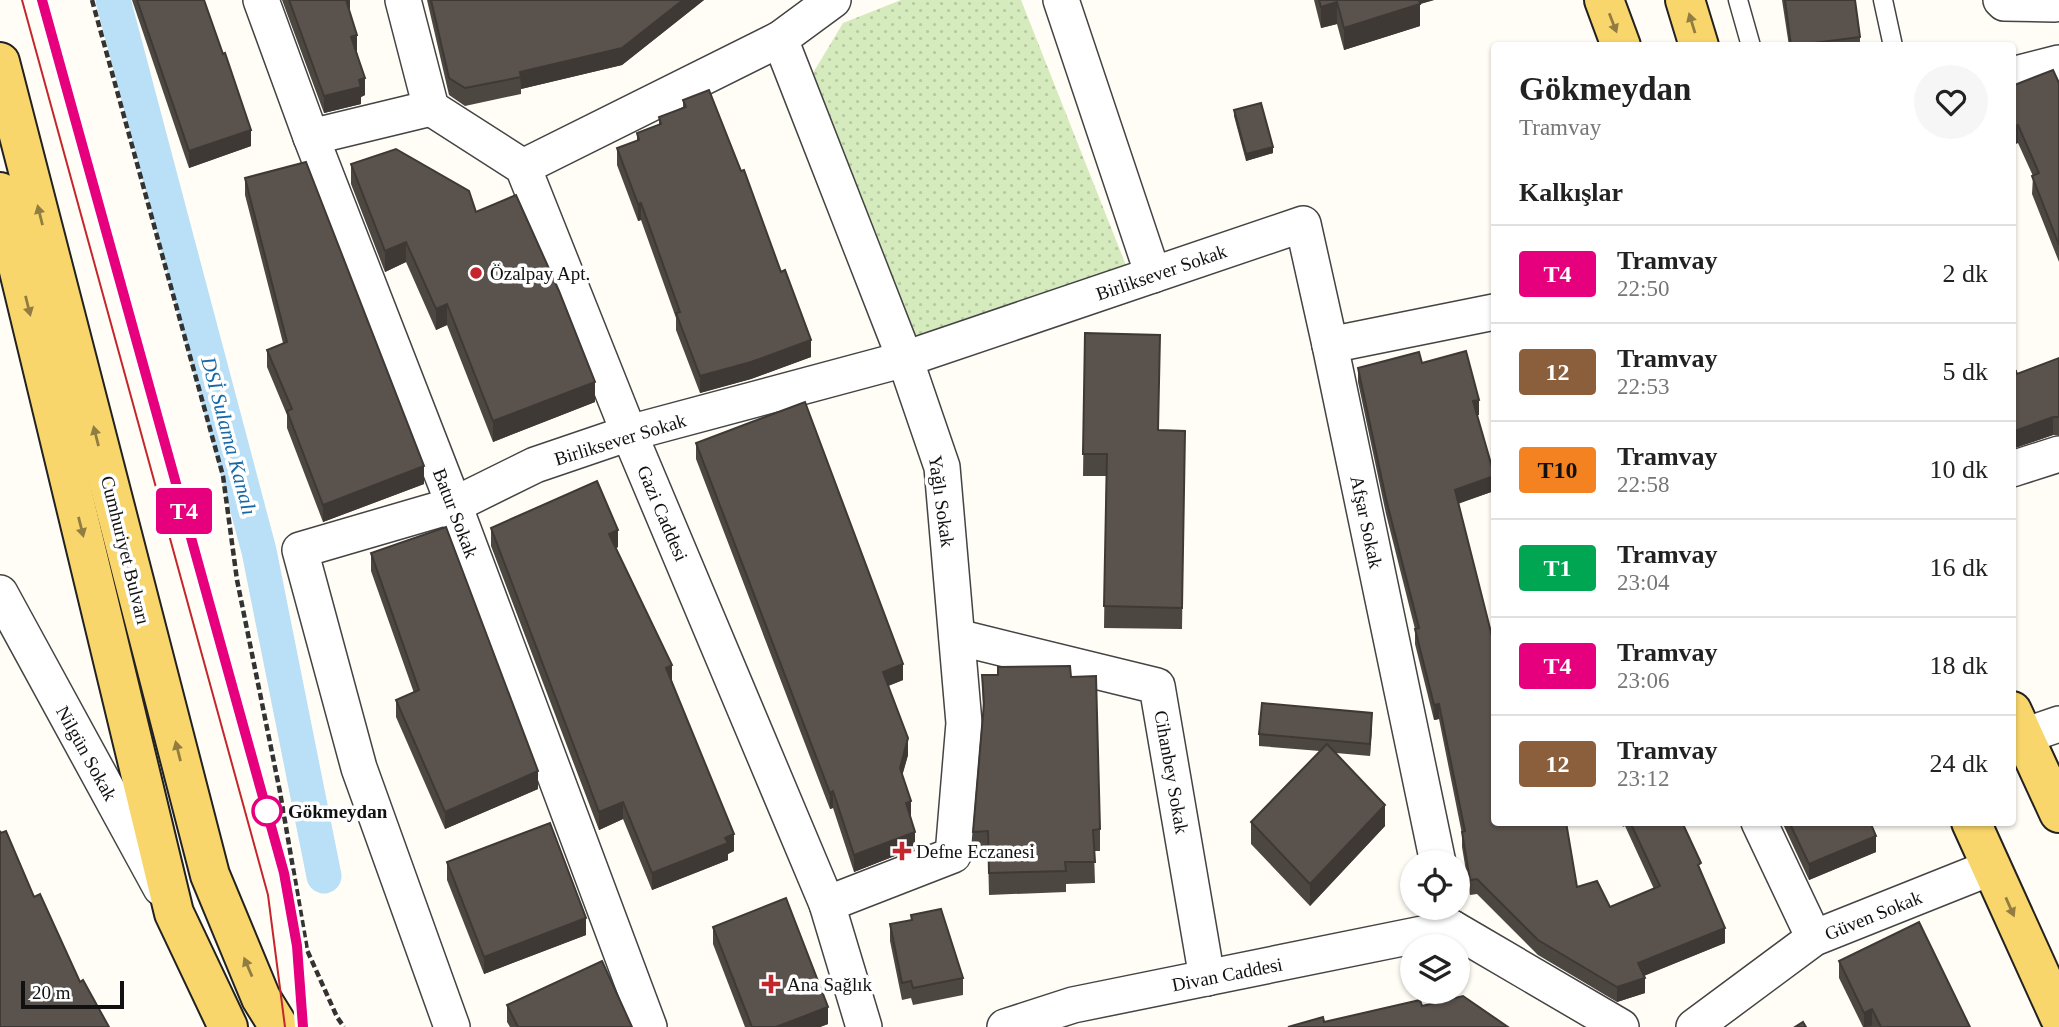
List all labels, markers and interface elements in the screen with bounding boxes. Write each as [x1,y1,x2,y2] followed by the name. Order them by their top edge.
[1607,12,1618,33] one-way arrow
[1687,12,1697,33] one-way arrow
[1914,65,1988,139] button: heart
[1519,71,1691,107] text: Gökmeydan
[1519,115,1601,140] text: Tramvay
[1519,178,1623,207] text: Kalkışlar
[34,205,44,226] one-way arrow
[1093,240,1230,305] street label: Birliksever Sokak
[1617,246,1718,275] text: Tramvay
[1943,259,1988,288] text: 2 dk
[1543,261,1572,287] text: T4
[490,263,590,284] place label: Özalpay Apt.
[468,265,484,281] marker: Özalpay Apt.
[1617,276,1669,301] text: 22:50
[22,295,33,317] one-way arrow
[1617,344,1718,373] text: Tramvay
[196,353,262,518] water label: DSİ Sulama Kanalı
[1943,357,1988,386] text: 5 dk
[1546,359,1570,385] text: 12
[1617,374,1669,399] text: 22:53
[552,409,689,470] street label: Birliksever Sokak
[90,425,101,447] one-way arrow
[1617,442,1718,471] text: Tramvay
[925,454,958,549] street label: Yağlı Sokak
[1930,455,1988,484] text: 10 dk
[1537,457,1578,483] text: T10
[633,462,692,564] street label: Gazi Caddesi
[429,465,482,561] street label: Batur Sokak
[1617,472,1669,497] text: 22:58
[97,474,154,627] street label: Cumhuriyet Bulvarı
[1346,474,1387,571] street label: Afşar Sokak
[152,488,216,534] line badge: T4
[170,498,198,524] text: T4
[76,516,87,538] one-way arrow
[1617,540,1718,569] text: Tramvay
[1930,553,1988,582] text: 16 dk
[1543,555,1572,581] text: T1
[1617,570,1669,595] text: 23:04
[1617,638,1718,667] text: Tramvay
[1930,651,1988,680] text: 18 dk
[1543,653,1572,679] text: T4
[1617,668,1669,693] text: 23:06
[52,702,121,805] street label: Nilgün Sokak
[1150,709,1193,836] street label: Cihanbey Sokak
[1617,736,1718,765] text: Tramvay
[172,740,182,761] one-way arrow
[1930,749,1988,778] text: 24 dk
[1546,751,1570,777] text: 12
[1617,766,1669,791] text: 23:12
[252,796,282,826] marker: Gökmeydan
[288,801,388,822] place label: Gökmeydan
[916,841,1035,862] place label: Defne Eczanesi
[894,843,910,859] marker: Defne Eczanesi
[1400,850,1470,1004] map controls
[1400,850,1470,920] button: locate
[1822,886,1925,944] street label: Güven Sokak
[2004,897,2016,917] one-way arrow
[1400,934,1470,1004] button: layers
[1170,953,1284,996] street label: Divan Caddesi
[242,956,253,977] one-way arrow
[761,974,781,994] marker: Ana Sağlık
[787,974,872,995] place label: Ana Sağlık
[21,978,124,1010] scale bar
[32,982,71,1003] text: 20 m

